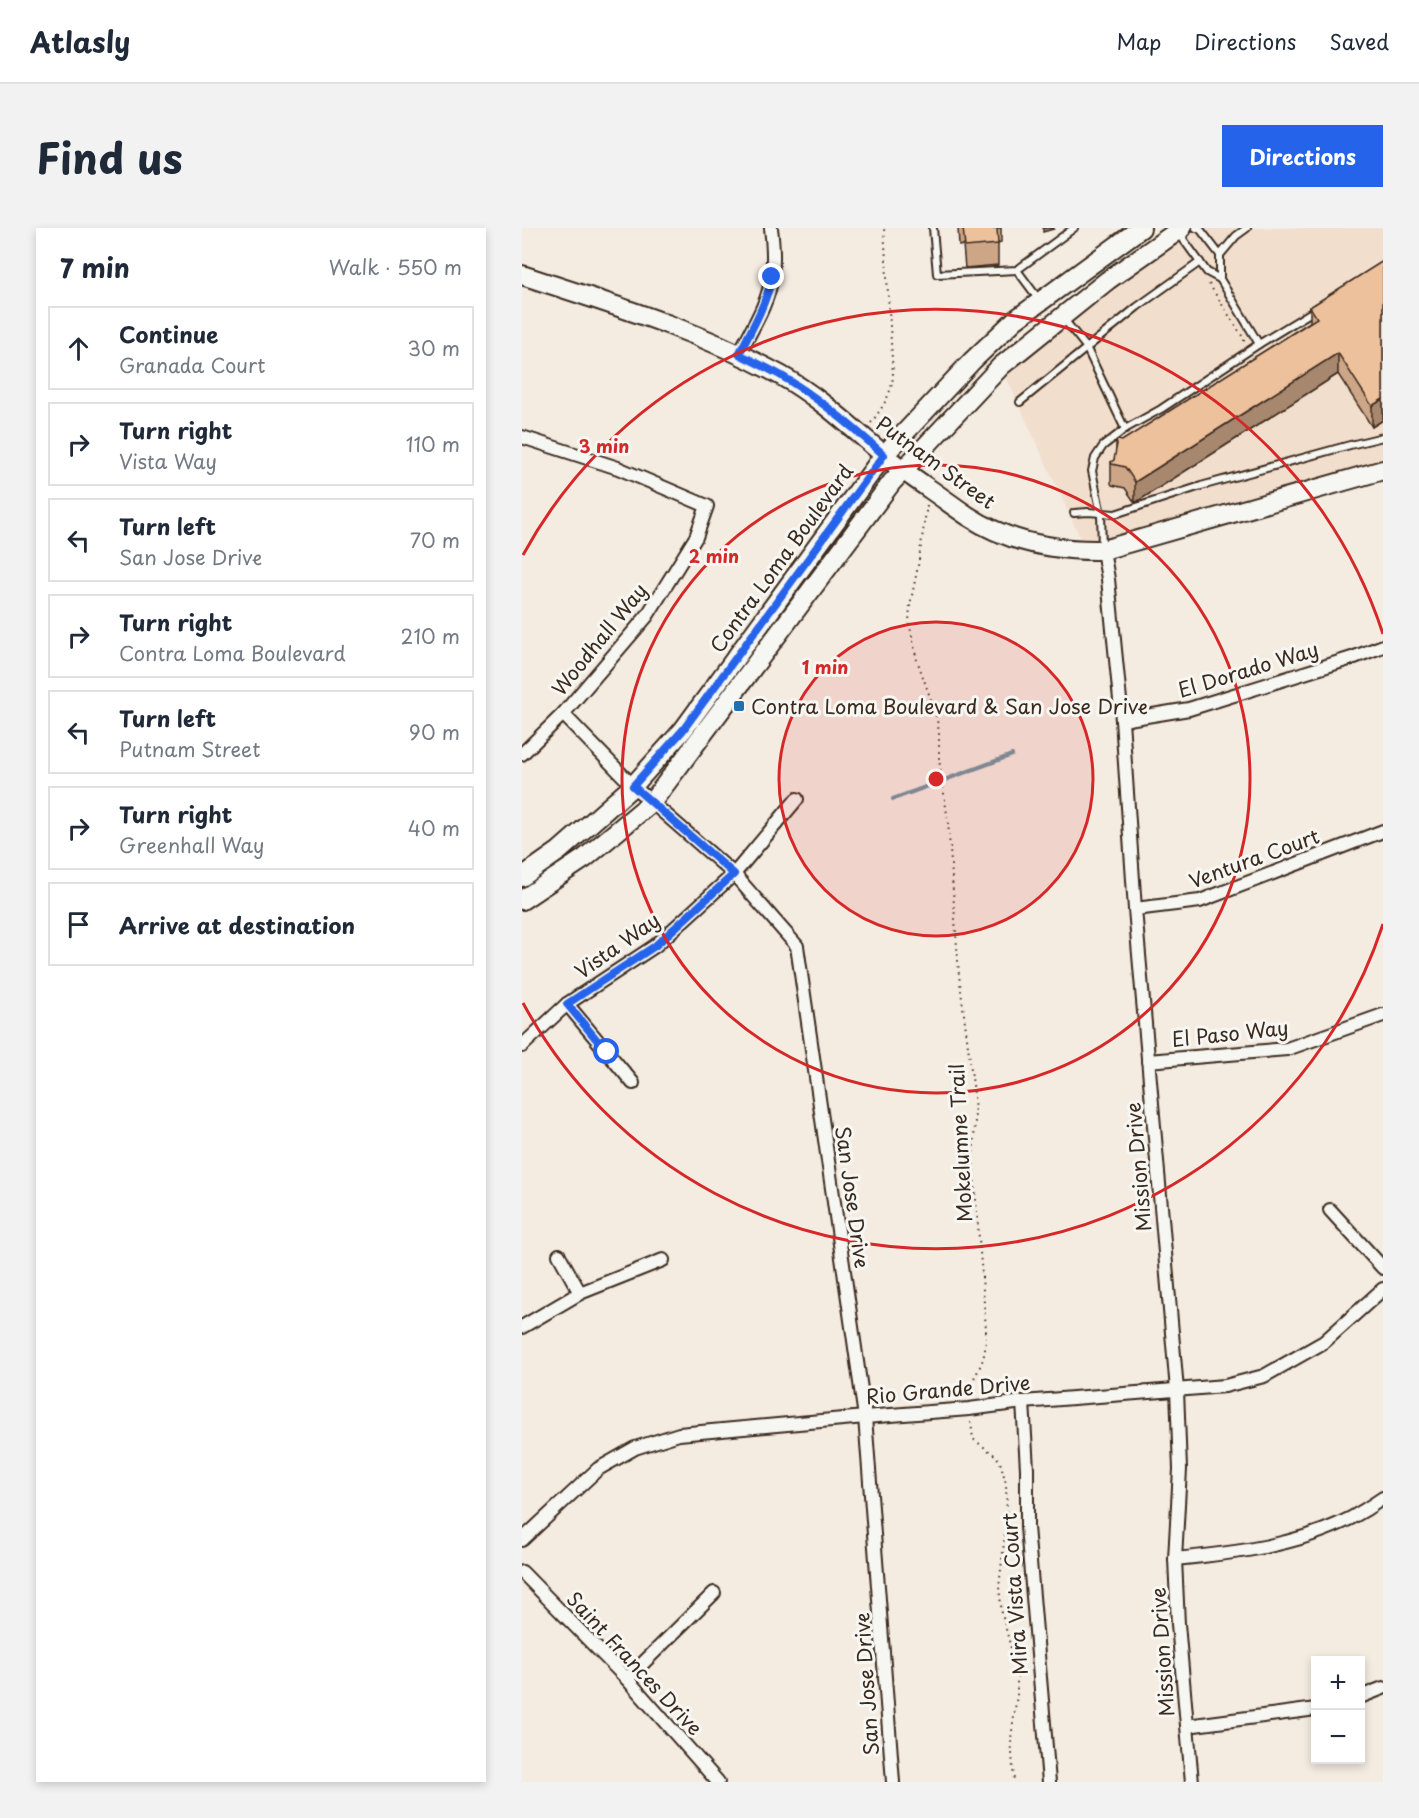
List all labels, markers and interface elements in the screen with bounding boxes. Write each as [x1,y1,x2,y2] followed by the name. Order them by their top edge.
[30,20,130,63] text: Atlasly
[1116,25,1161,57] text: Map
[1194,25,1296,57] text: Directions
[1329,25,1389,57] text: Saved
[36,125,183,188] text: Find us
[1222,125,1383,187] button: Directions
[60,248,130,287] text: 7 min
[329,252,462,282] text: Walk · 550 m
[758,263,784,289] route end
[119,317,218,350] text: Continue
[62,332,95,365] icon: ahead
[407,333,460,363] text: 30 m
[119,350,265,380] text: Granada Court
[870,408,1002,516] street label: Putnam Street
[119,413,232,446] text: Turn right
[62,428,95,461] icon: right
[406,429,460,459] text: 110 m
[579,432,629,459] text: 3 min
[119,446,217,476] text: Vista Way
[702,457,860,659] street label: Contra Loma Boulevard
[119,509,216,542] text: Turn left
[62,524,95,557] icon: left
[410,525,460,555] text: 70 m
[119,542,262,572] text: San Jose Drive
[689,542,739,569] text: 2 min
[544,576,654,702] street label: Woodhall Way
[119,605,232,638] text: Turn right
[62,620,95,653] icon: right
[401,621,460,651] text: 210 m
[1174,633,1322,705] street label: El Dorado Way
[119,638,346,668] text: Contra Loma Boulevard
[802,653,848,680] text: 1 min
[751,691,1148,721] place label: Contra Loma Boulevard & San Jose Drive
[732,699,746,713] marker: Contra Loma Boulevard & San Jose Drive
[119,701,216,734] text: Turn left
[62,716,95,749] icon: left
[409,717,460,747] text: 90 m
[119,734,260,764] text: Putnam Street
[926,769,946,789] centre of rings
[119,797,232,830] text: Turn right
[62,812,95,845] icon: right
[408,813,460,843] text: 40 m
[1185,821,1323,895] street label: Ventura Court
[119,830,265,860] text: Greenhall Way
[568,905,666,985] street label: Vista Way
[62,908,95,941] icon: arrive
[119,908,355,941] text: Arrive at destination
[1170,1012,1290,1054] street label: El Paso Way
[593,1038,619,1064] route start
[941,1063,979,1223] street label: Mokelumne Trail
[1117,1101,1159,1233] street label: Mission Drive
[828,1124,878,1270] street label: San Jose Drive
[864,1367,1032,1411] street label: Rio Grande Drive
[993,1512,1035,1676] street label: Mira Vista Court
[560,1584,710,1742] street label: Saint Frances Drive
[1143,1586,1181,1718] street label: Mission Drive
[846,1611,886,1757] street label: San Jose Drive
[1311,1656,1365,1764] map controls
[1311,1656,1365,1710] button: +
[1311,1710,1365,1764] button: −

